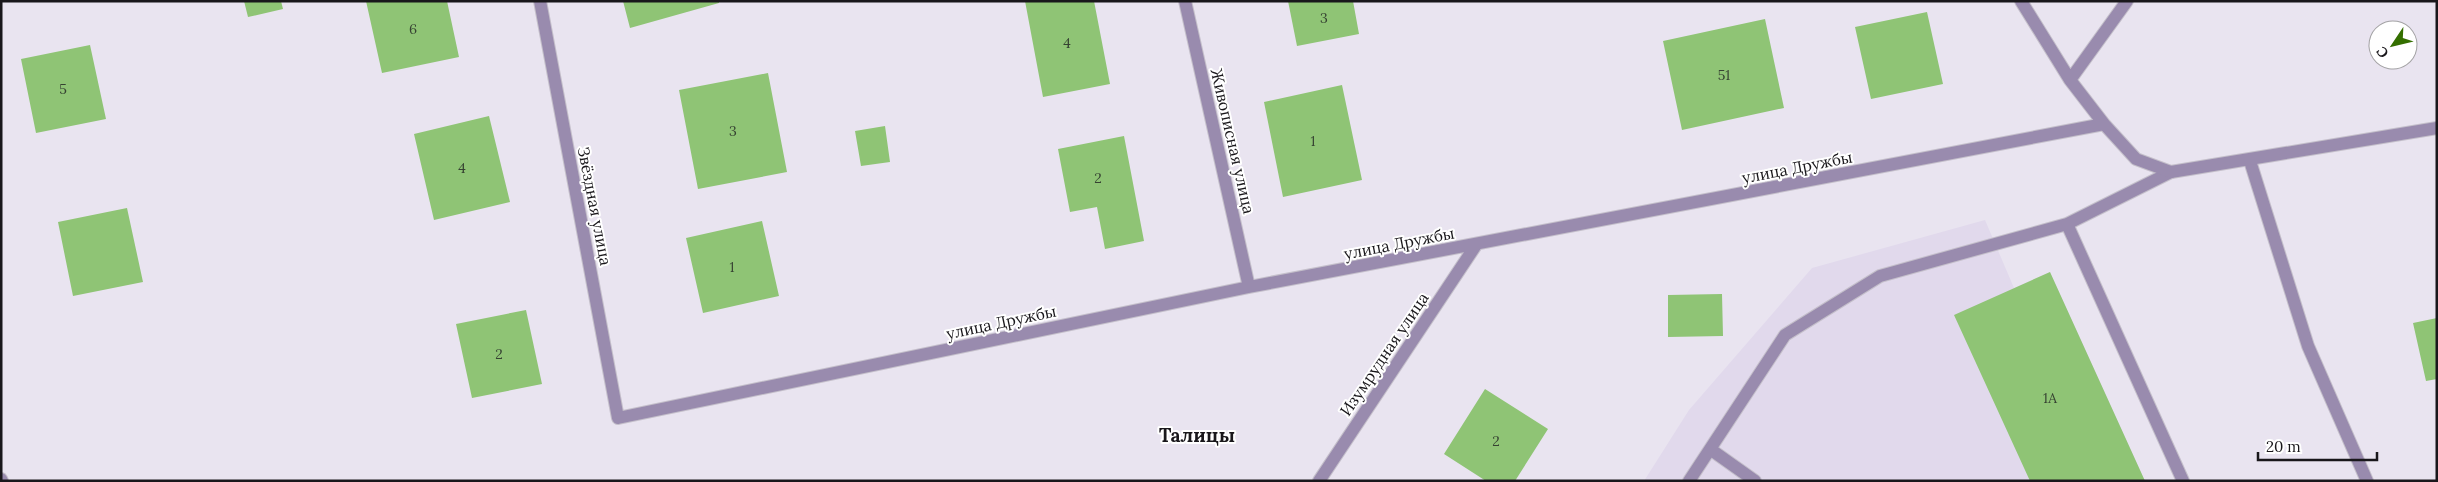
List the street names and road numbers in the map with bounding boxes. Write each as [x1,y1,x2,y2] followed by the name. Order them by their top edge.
[1207,66,1259,216] street label: Живописная улица
[574,145,616,267] street label: Звёздная улица
[1740,146,1854,188] street label: улица Дружбы
[1342,222,1456,264] street label: улица Дружбы
[1335,288,1433,420] street label: Изумрудная улица
[944,301,1058,343] street label: улица Дружбы

